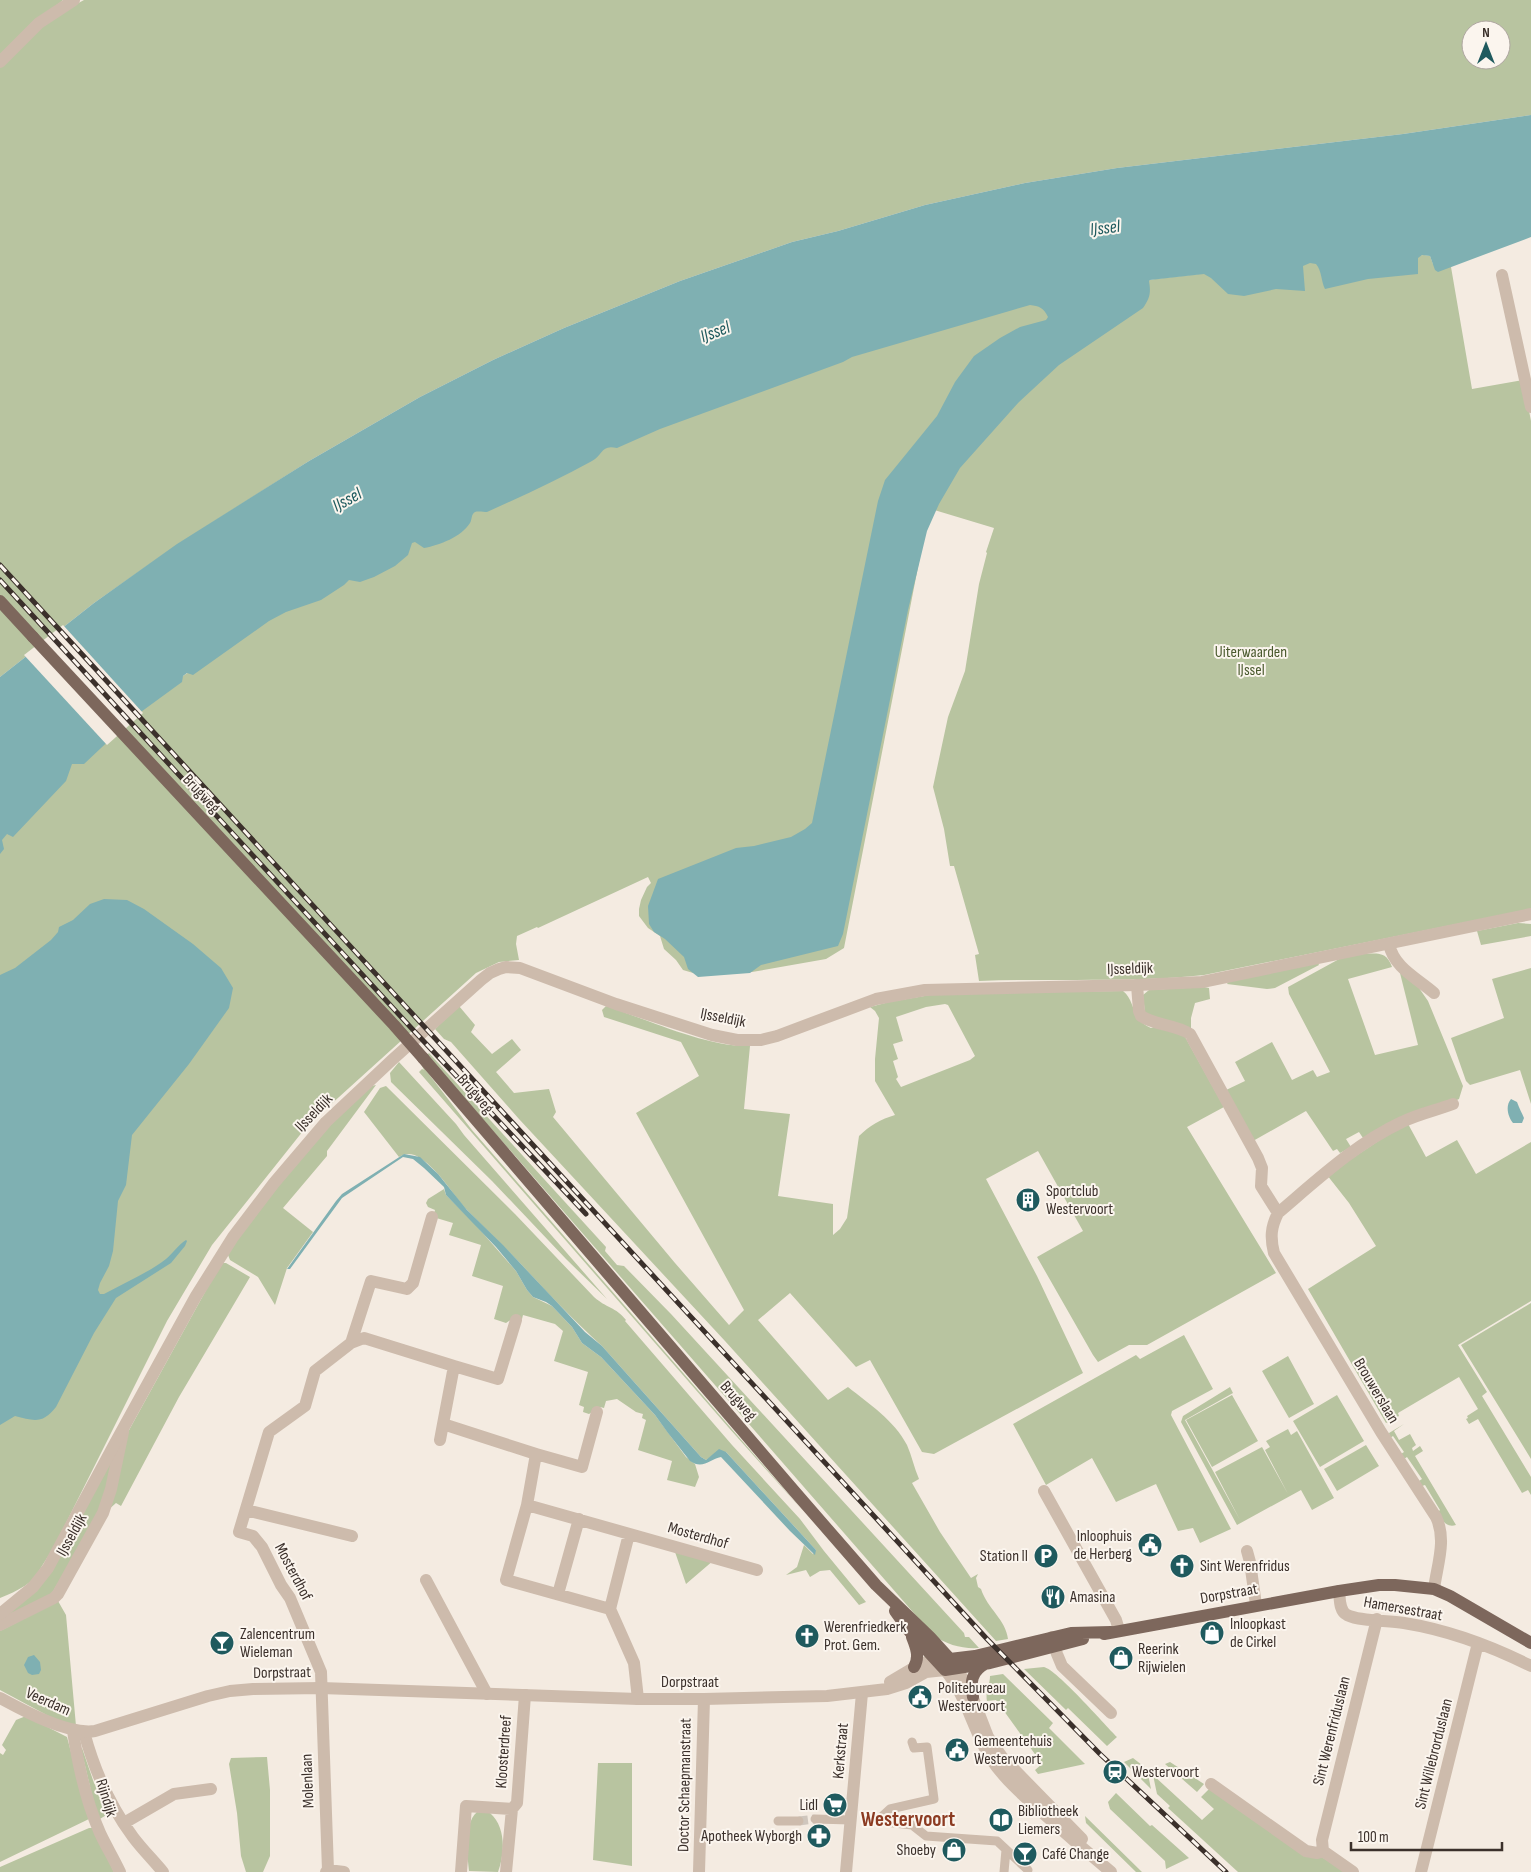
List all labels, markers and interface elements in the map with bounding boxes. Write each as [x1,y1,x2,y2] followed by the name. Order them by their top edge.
[1461,20,1511,70] north arrow
[1482,24,1490,41] text: N
[1089,216,1122,240] water label: IJssel
[697,317,733,347] water label: IJssel
[329,483,366,516] water label: IJssel
[1215,643,1287,680] park label: Uiterwaarden IJssel
[178,771,224,817] street label: Brugweg
[1107,959,1153,979] street label: IJsseldijk
[699,1004,747,1032] street label: IJsseldijk
[453,1070,497,1118] street label: Brugweg
[291,1090,337,1136] street label: IJsseldijk
[1046,1182,1113,1219] place label: Sportclub Westervoort
[1015,1187,1041,1213] building icon: Sportclub Westervoort
[1349,1355,1403,1427] street label: Brouwerslaan
[716,1377,760,1425] street label: Brugweg
[53,1510,91,1560] street label: IJsseldijk
[666,1518,731,1554] street label: Mosterdhof
[1074,1527,1132,1564] place label: Inloophuis de Herberg
[1137,1532,1163,1558] public building icon: Inloophuis de Herberg
[270,1540,316,1604] street label: Mosterdhof
[1033,1543,1059,1569] parking icon: Station II
[980,1547,1028,1566] place label: Station II
[1169,1553,1195,1579] church icon: Sint Werenfridus
[1200,1557,1290,1576] place label: Sint Werenfridus
[1199,1580,1259,1608] street label: Dorpstraat
[1040,1584,1066,1610] restaurant icon: Amasina
[1069,1588,1115,1607] place label: Amasina
[1362,1593,1444,1625] street label: Hamersestraat
[1230,1615,1286,1652] place label: Inloopkast de Cirkel
[824,1618,906,1655] place label: Werenfriedkerk Prot. Gem.
[1199,1620,1225,1646] shop icon: Inloopkast de Cirkel
[794,1623,820,1649] church icon: Werenfriedkerk Prot. Gem.
[240,1625,315,1662] place label: Zalencentrum Wieleman
[209,1630,235,1656] bar icon: Zalencentrum Wieleman
[1138,1640,1186,1677] place label: Reerink Rijwielen
[1108,1645,1134,1671] shop icon: Reerink Rijwielen
[253,1663,311,1683] street label: Dorpstraat
[661,1673,719,1692] street label: Dorpstraat
[1309,1674,1355,1788] street label: Sint Werenfriduslaan
[938,1679,1006,1716] place label: Politebureau Westervoort
[23,1684,73,1720] street label: Veerdam
[907,1684,933,1710] public building icon: Politebureau Westervoort
[1411,1697,1457,1811] street label: Sint Willebrorduslaan
[492,1714,516,1789] street label: Kloosterdreef
[674,1718,696,1852] street label: Doctor Schaepmanstraat
[829,1722,853,1780] street label: Kerkstraat
[974,1732,1052,1769] place label: Gemeentehuis Westervoort
[944,1737,970,1763] public building icon: Gemeentehuis Westervoort
[298,1753,318,1809] street label: Molenlaan
[1102,1759,1128,1785] station icon: Westervoort
[1132,1763,1199,1782] place label: Westervoort
[91,1777,121,1819] street label: Rijndijk
[822,1792,848,1818] supermarket icon: Lidl
[799,1796,818,1815] place label: Lidl
[1018,1802,1078,1839] place label: Bibliotheek Liemers
[861,1807,955,1832] district label: Westervoort
[988,1807,1014,1833] library icon: Bibliotheek Liemers
[1351,1820,1502,1852] scale bar
[806,1823,832,1849] pharmacy icon: Apotheek Wyborgh
[700,1827,802,1846] place label: Apotheek Wyborgh
[1358,1828,1389,1847] text: 100 m
[941,1837,967,1863] shop icon: Shoeby
[897,1841,936,1860] place label: Shoeby
[1012,1841,1038,1867] bar icon: Café Change
[1042,1845,1109,1864] place label: Café Change

